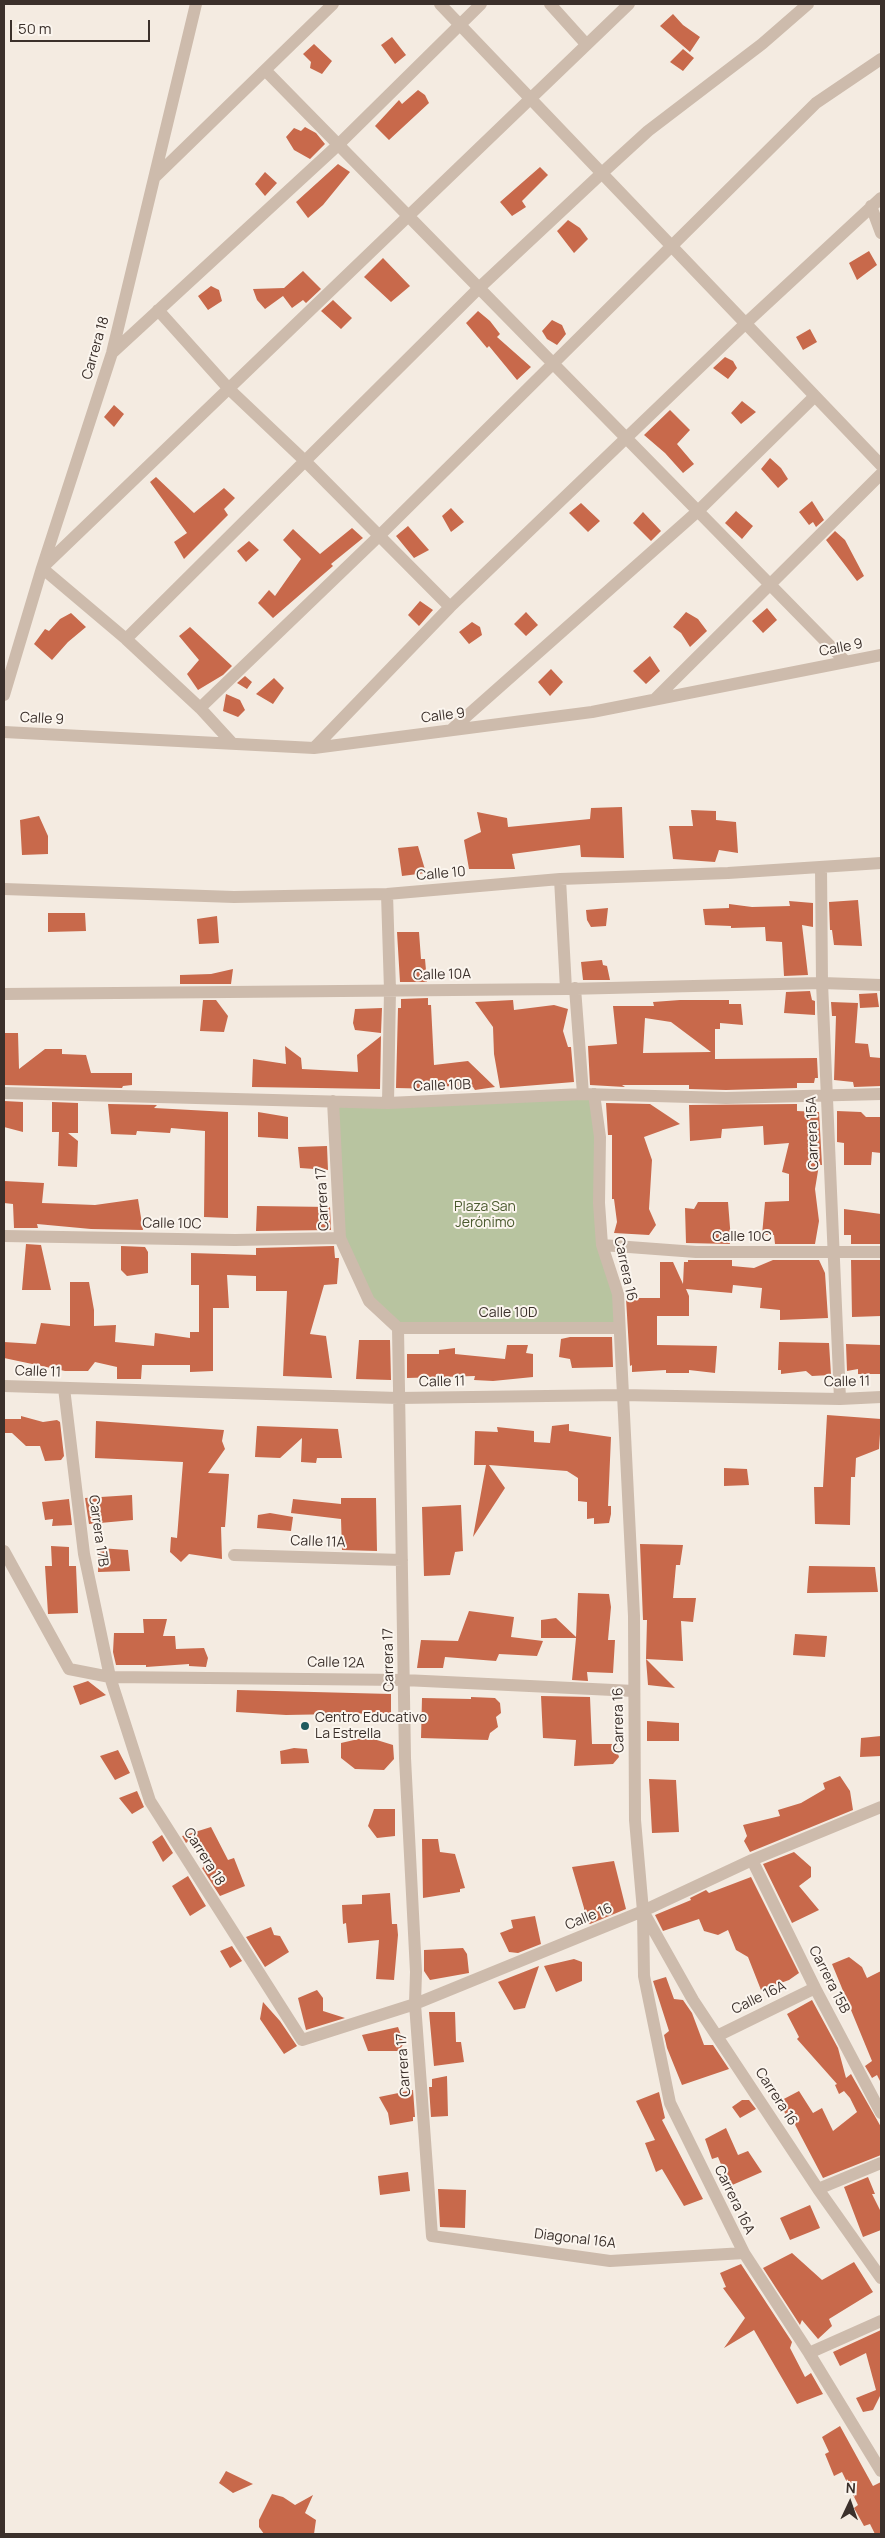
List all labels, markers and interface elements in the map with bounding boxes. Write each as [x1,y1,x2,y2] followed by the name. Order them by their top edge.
[12,10,152,42] scale bar
[18,18,52,39] text: 50 m
[79,315,113,381] street label: Carrera 18
[818,636,864,660] street label: Calle 9
[420,705,466,727] street label: Calle 9
[20,709,64,729] street label: Calle 9
[416,863,466,885] street label: Calle 10
[413,966,471,984] street label: Calle 10A
[413,1077,471,1095] street label: Calle 10B
[803,1096,823,1170] street label: Carrera 15A
[313,1167,333,1231] street label: Carrera 17
[454,1199,516,1232] park label: Plaza San Jerónimo
[142,1215,202,1233] street label: Calle 10C
[712,1229,772,1245] street label: Calle 10C
[610,1235,640,1303] street label: Carrera 16
[479,1305,537,1321] street label: Calle 10D
[15,1363,61,1381] street label: Calle 11
[419,1373,465,1391] street label: Calle 11
[824,1373,870,1391] street label: Calle 11
[85,1494,111,1568] street label: Carrera 17B
[290,1533,346,1551] street label: Calle 11A
[380,1628,398,1692] street label: Carrera 17
[307,1654,365,1672] street label: Calle 12A
[610,1687,628,1753] street label: Carrera 16
[315,1710,427,1742] place label: Centro Educativo La Estrella
[299,1720,311,1732] marker: Centro Educativo La Estrella
[180,1825,228,1889] street label: Carrera 18
[563,1900,615,1934] street label: Calle 16
[805,1943,853,2017] street label: Carrera 15B
[729,1978,789,2018] street label: Calle 16A
[393,2033,415,2097] street label: Carrera 17
[751,2065,801,2129] street label: Carrera 16
[710,2163,758,2237] street label: Carrera 16A
[533,2226,617,2252] street label: Diagonal 16A
[825,2478,875,2528] north arrow
[845,2478,856,2497] text: N

